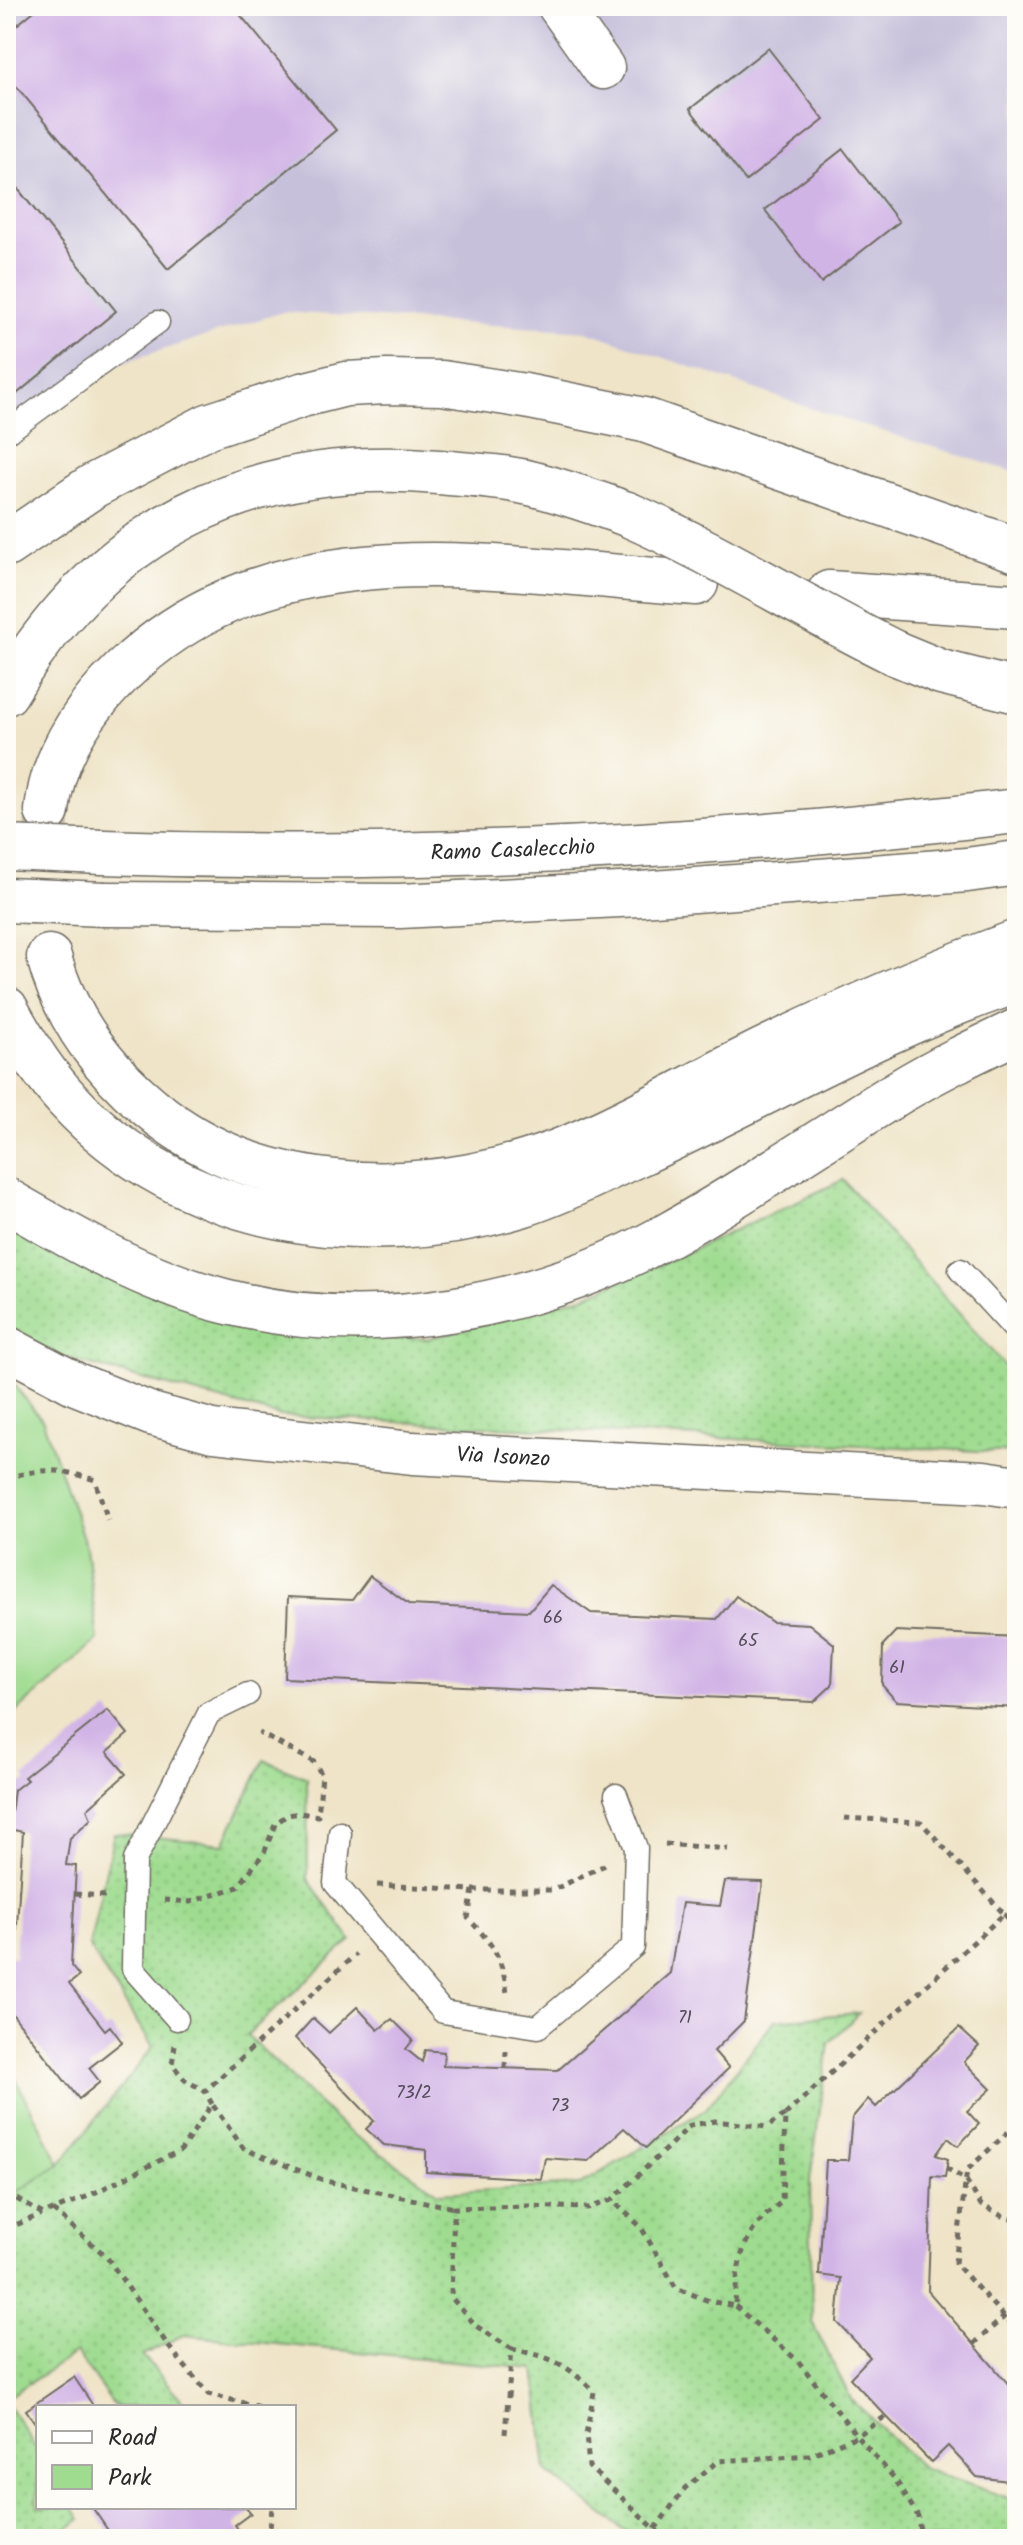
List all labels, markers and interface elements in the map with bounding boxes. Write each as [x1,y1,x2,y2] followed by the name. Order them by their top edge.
[430,830,596,871] street label: Ramo Casalecchio
[456,1438,551,1477] street label: Via Isonzo
[543,1604,563,1633] house number: 66
[738,1627,759,1656] house number: 65
[889,1654,905,1683] house number: 61
[678,2004,692,2033] house number: 71
[396,2079,432,2108] house number: 73/2
[551,2092,569,2121] house number: 73
[36,2405,296,2509] legend
[108,2419,157,2458] text: Road
[108,2459,152,2498] text: Park

